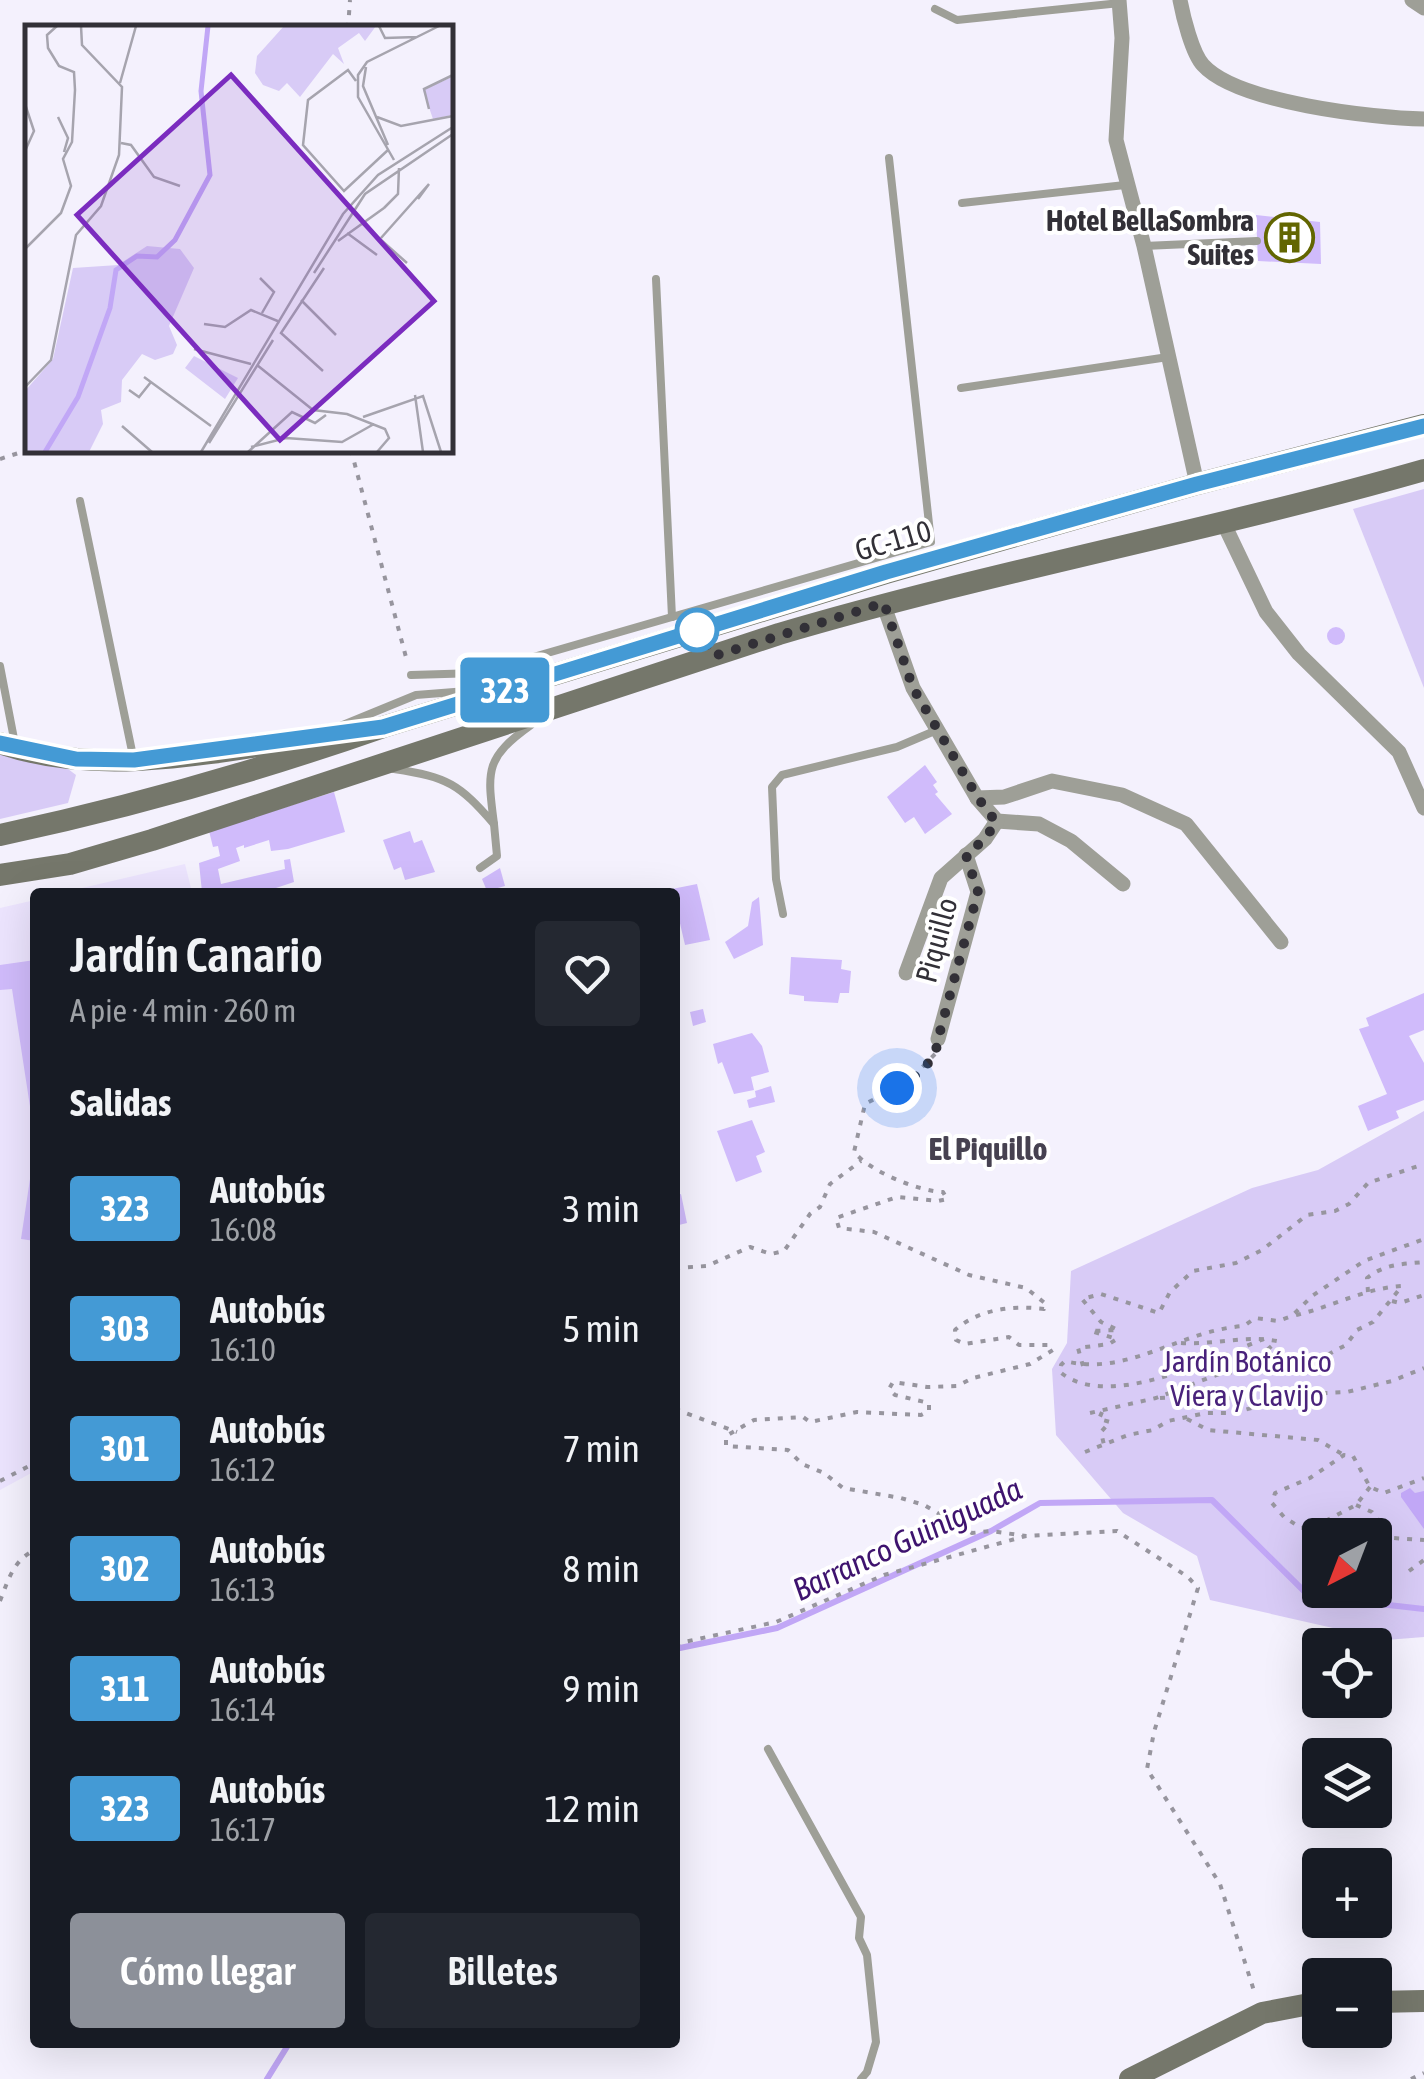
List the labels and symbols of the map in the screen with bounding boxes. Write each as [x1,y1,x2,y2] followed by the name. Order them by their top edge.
[25,25,452,452] inset map
[1046,203,1254,271] place label: Hotel BellaSombra Suites
[1263,211,1315,263] building icon: Hotel BellaSombra Suites
[851,513,935,567] street label: GC-110
[676,609,718,651] unlabelled marker
[448,658,562,722] line badge: 323
[908,894,964,986] street label: Piquillo
[872,1063,922,1113] your location
[929,1130,1047,1167] district label: El Piquillo
[1162,1344,1332,1412] park label: Jardín Botánico Viera y Clavijo
[787,1470,1027,1608] water label: Barranco Guiniguada
[1302,1518,1392,1608] north arrow

